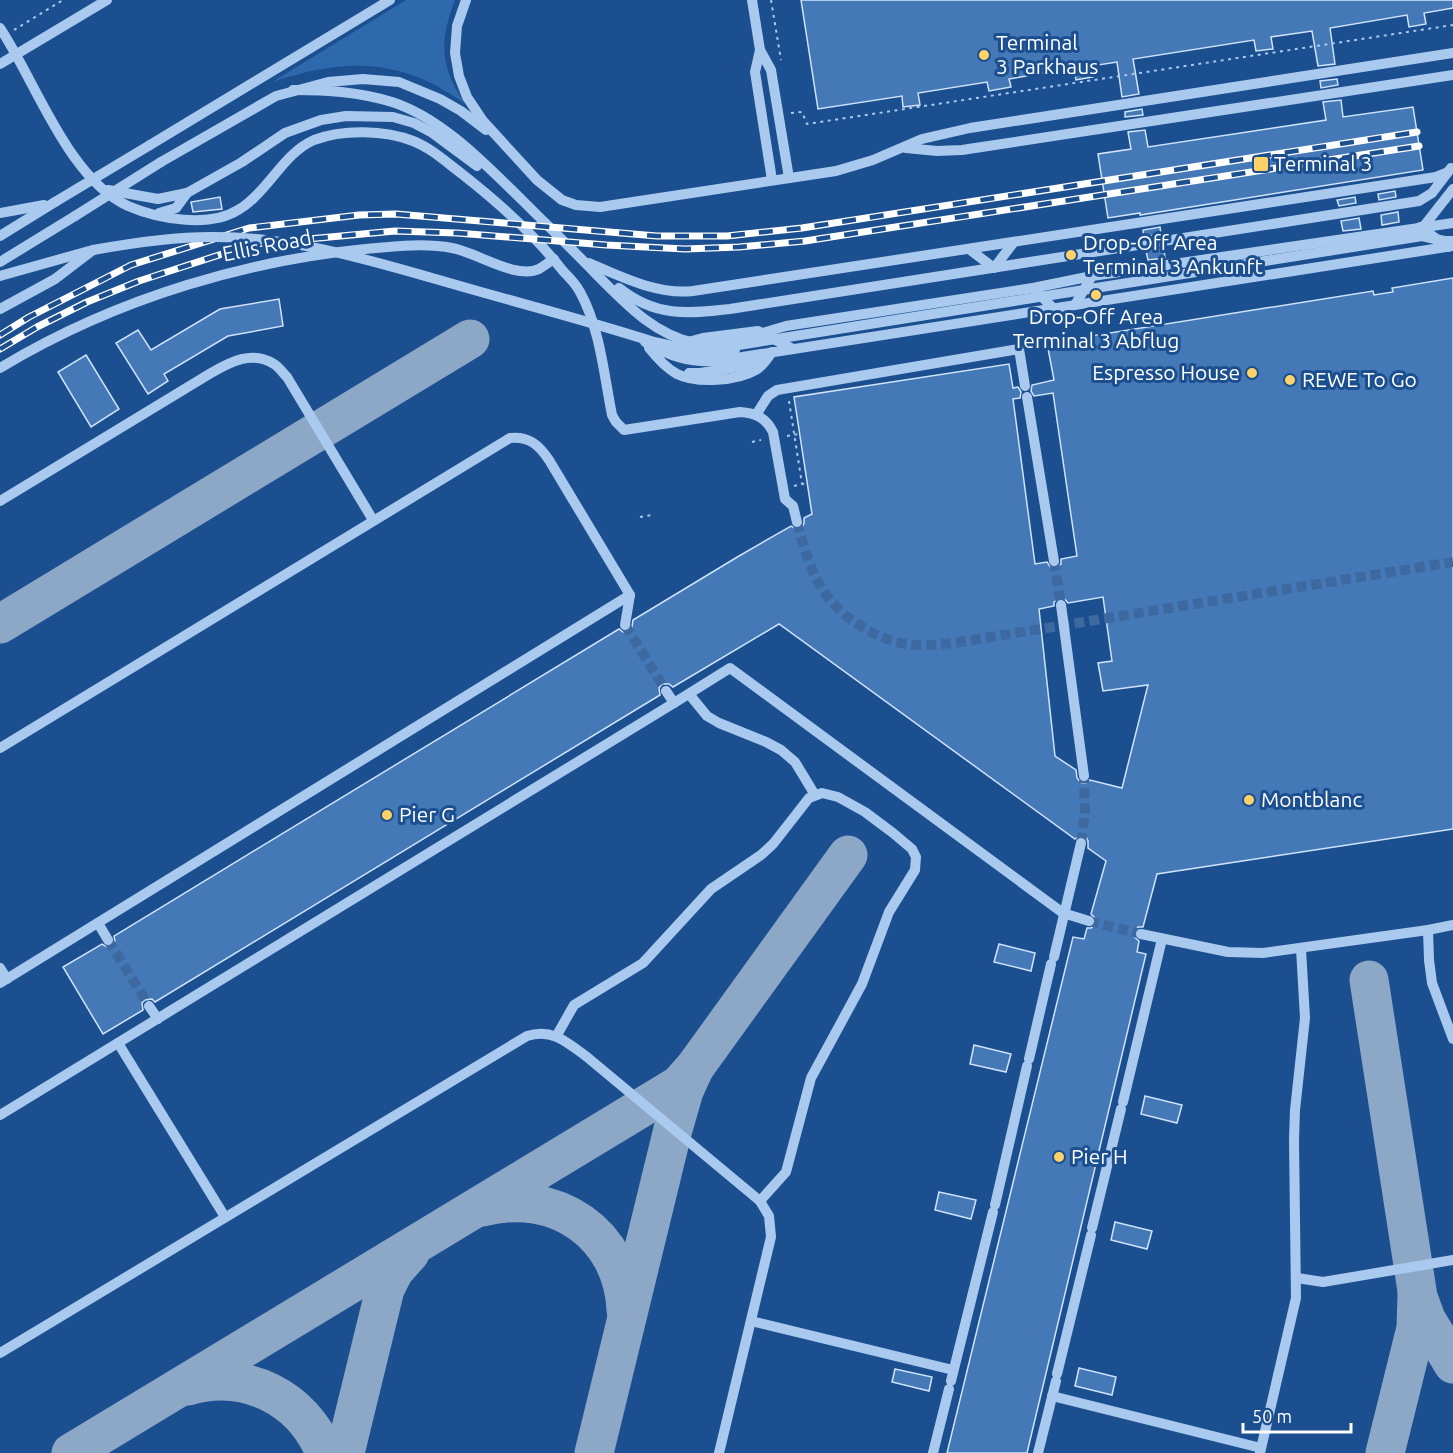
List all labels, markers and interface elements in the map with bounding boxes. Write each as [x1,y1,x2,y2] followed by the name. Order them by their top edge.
[996,30,1098,78] place label: Terminal 3 Parkhaus
[977,48,991,62] marker: Terminal 3 Parkhaus
[1274,151,1372,175] place label: Terminal 3
[1252,155,1270,173] marker: Terminal 3
[220,225,313,265] street label: Ellis Road
[1083,230,1263,278] place label: Drop-Off Area Terminal 3 Ankunft
[1064,248,1078,262] marker: Drop-Off Area Terminal 3 Ankunft
[1089,288,1103,302] marker: Drop-Off Area Terminal 3 Abflug
[1013,304,1179,352] place label: Drop-Off Area Terminal 3 Abflug
[1092,360,1240,384] place label: Espresso House
[1245,366,1259,380] marker: Espresso House
[1302,367,1417,391] place label: REWE To Go
[1283,373,1297,387] marker: REWE To Go
[1261,787,1362,811] place label: Montblanc
[1242,793,1256,807] marker: Montblanc
[399,802,455,826] place label: Pier G
[380,808,394,822] marker: Pier G
[1071,1144,1128,1168] place label: Pier H
[1052,1150,1066,1164] marker: Pier H
[1243,1396,1351,1434] scale bar
[1252,1406,1292,1426] text: 50 m

